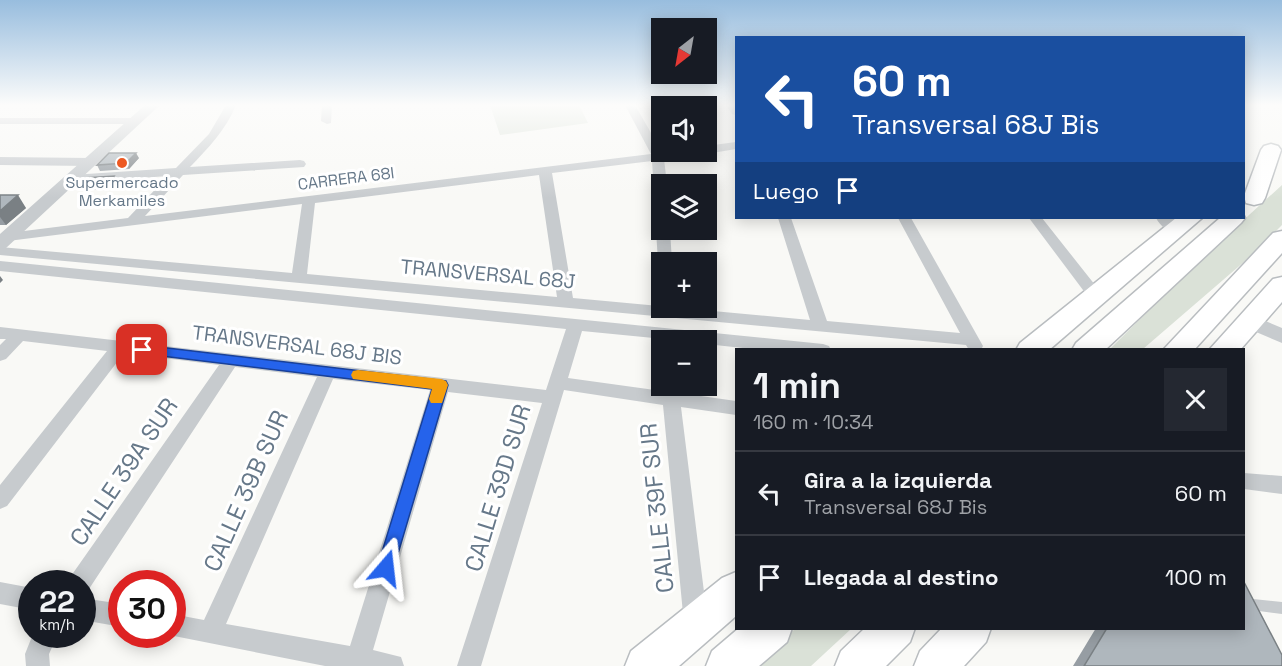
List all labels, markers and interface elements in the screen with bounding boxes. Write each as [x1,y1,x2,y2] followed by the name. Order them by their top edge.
[651,18,717,84] north arrow
[651,18,717,396] map controls
[852,55,952,108] text: 60 m
[753,60,831,138] icon: left
[651,96,717,162] button: sound
[852,107,1099,142] text: Transversal 68J Bis
[115,156,129,170] marker: Supermercado Merkamiles
[297,162,396,195] street label: CARRERA 68I
[65,172,179,211] place label: Supermercado Merkamiles
[651,174,717,240] button: layers
[831,174,864,207] icon: arrive
[753,177,819,205] text: Luego
[651,252,717,318] button: +
[399,253,577,295] street label: TRANSVERSAL 68J
[191,319,403,371] street label: TRANSVERSAL 68J BIS
[116,324,167,375] pin
[651,330,717,396] button: −
[125,333,158,366] icon: arrive
[753,363,841,409] text: 1 min
[1164,368,1227,431] button: close
[63,392,185,552] street label: CALLE 39A SUR
[457,400,538,575] street label: CALLE 39D SUR
[196,405,295,576] street label: CALLE 39B SUR
[753,409,874,435] text: 160 m · 10:34
[632,422,681,594] street label: CALLE 39F SUR
[804,466,992,494] text: Gira a la izquierda
[753,477,786,510] icon: left
[1175,479,1227,507] text: 60 m
[804,494,987,520] text: Transversal 68J Bis
[354,536,418,600] position arrow
[753,561,786,594] icon: arrive
[804,563,998,591] text: Llegada al destino
[1165,563,1227,591] text: 100 m
[108,570,186,648] speed limit sign: 30
[39,582,75,621] text: 22
[39,615,75,634] text: km/h

